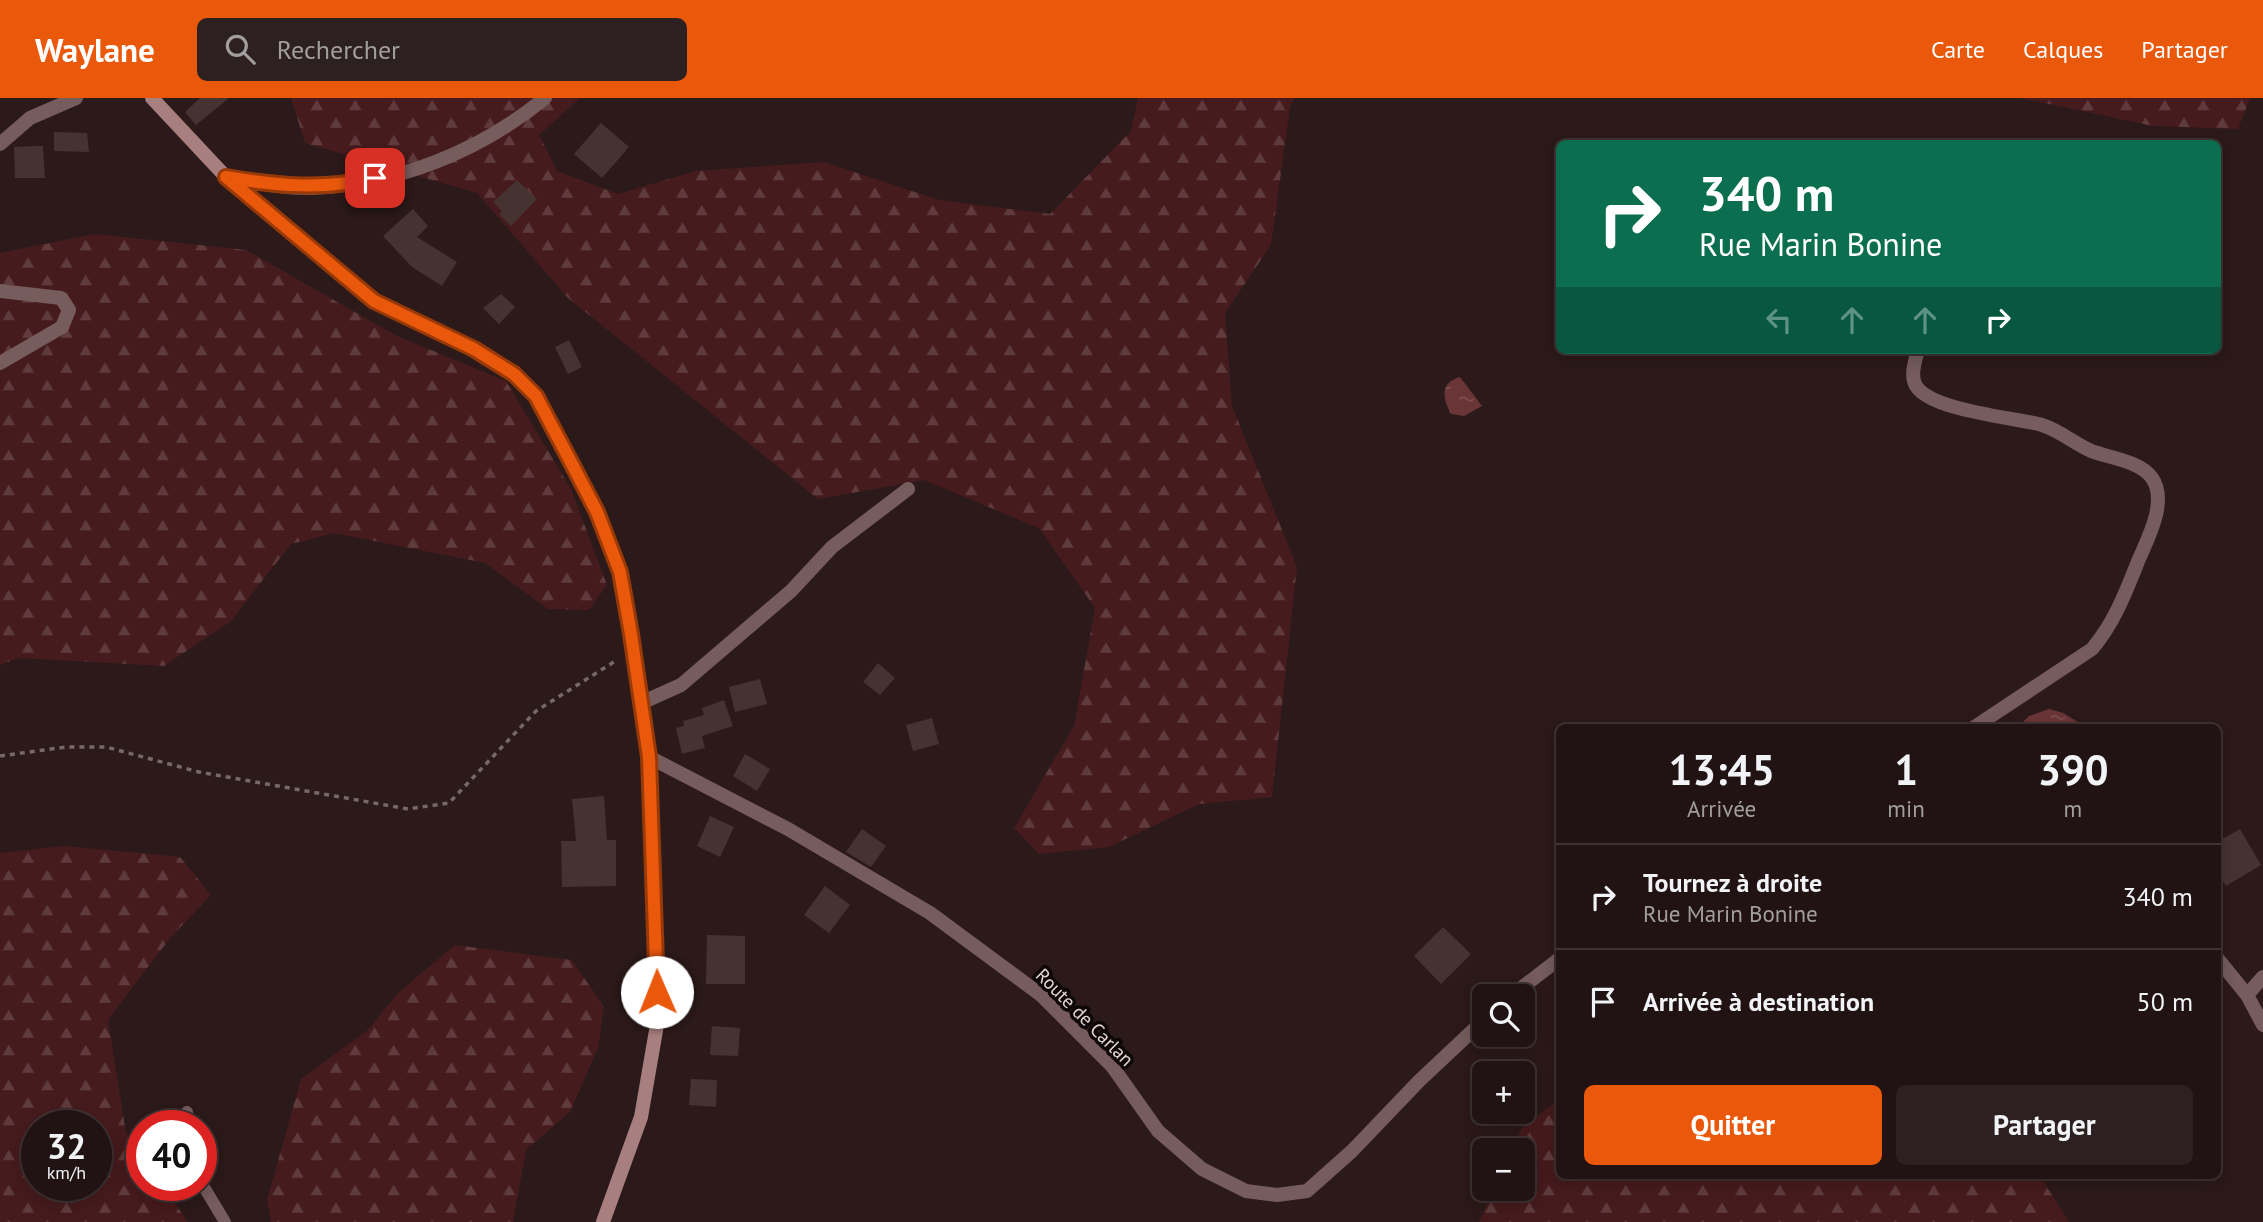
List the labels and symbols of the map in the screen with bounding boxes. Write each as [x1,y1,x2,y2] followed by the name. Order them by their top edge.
[345,148,405,208] pin
[620,955,694,1029] position arrow
[1031,963,1139,1071] street label: Route de Carlan
[126,1110,217,1201] speed limit sign: 40

